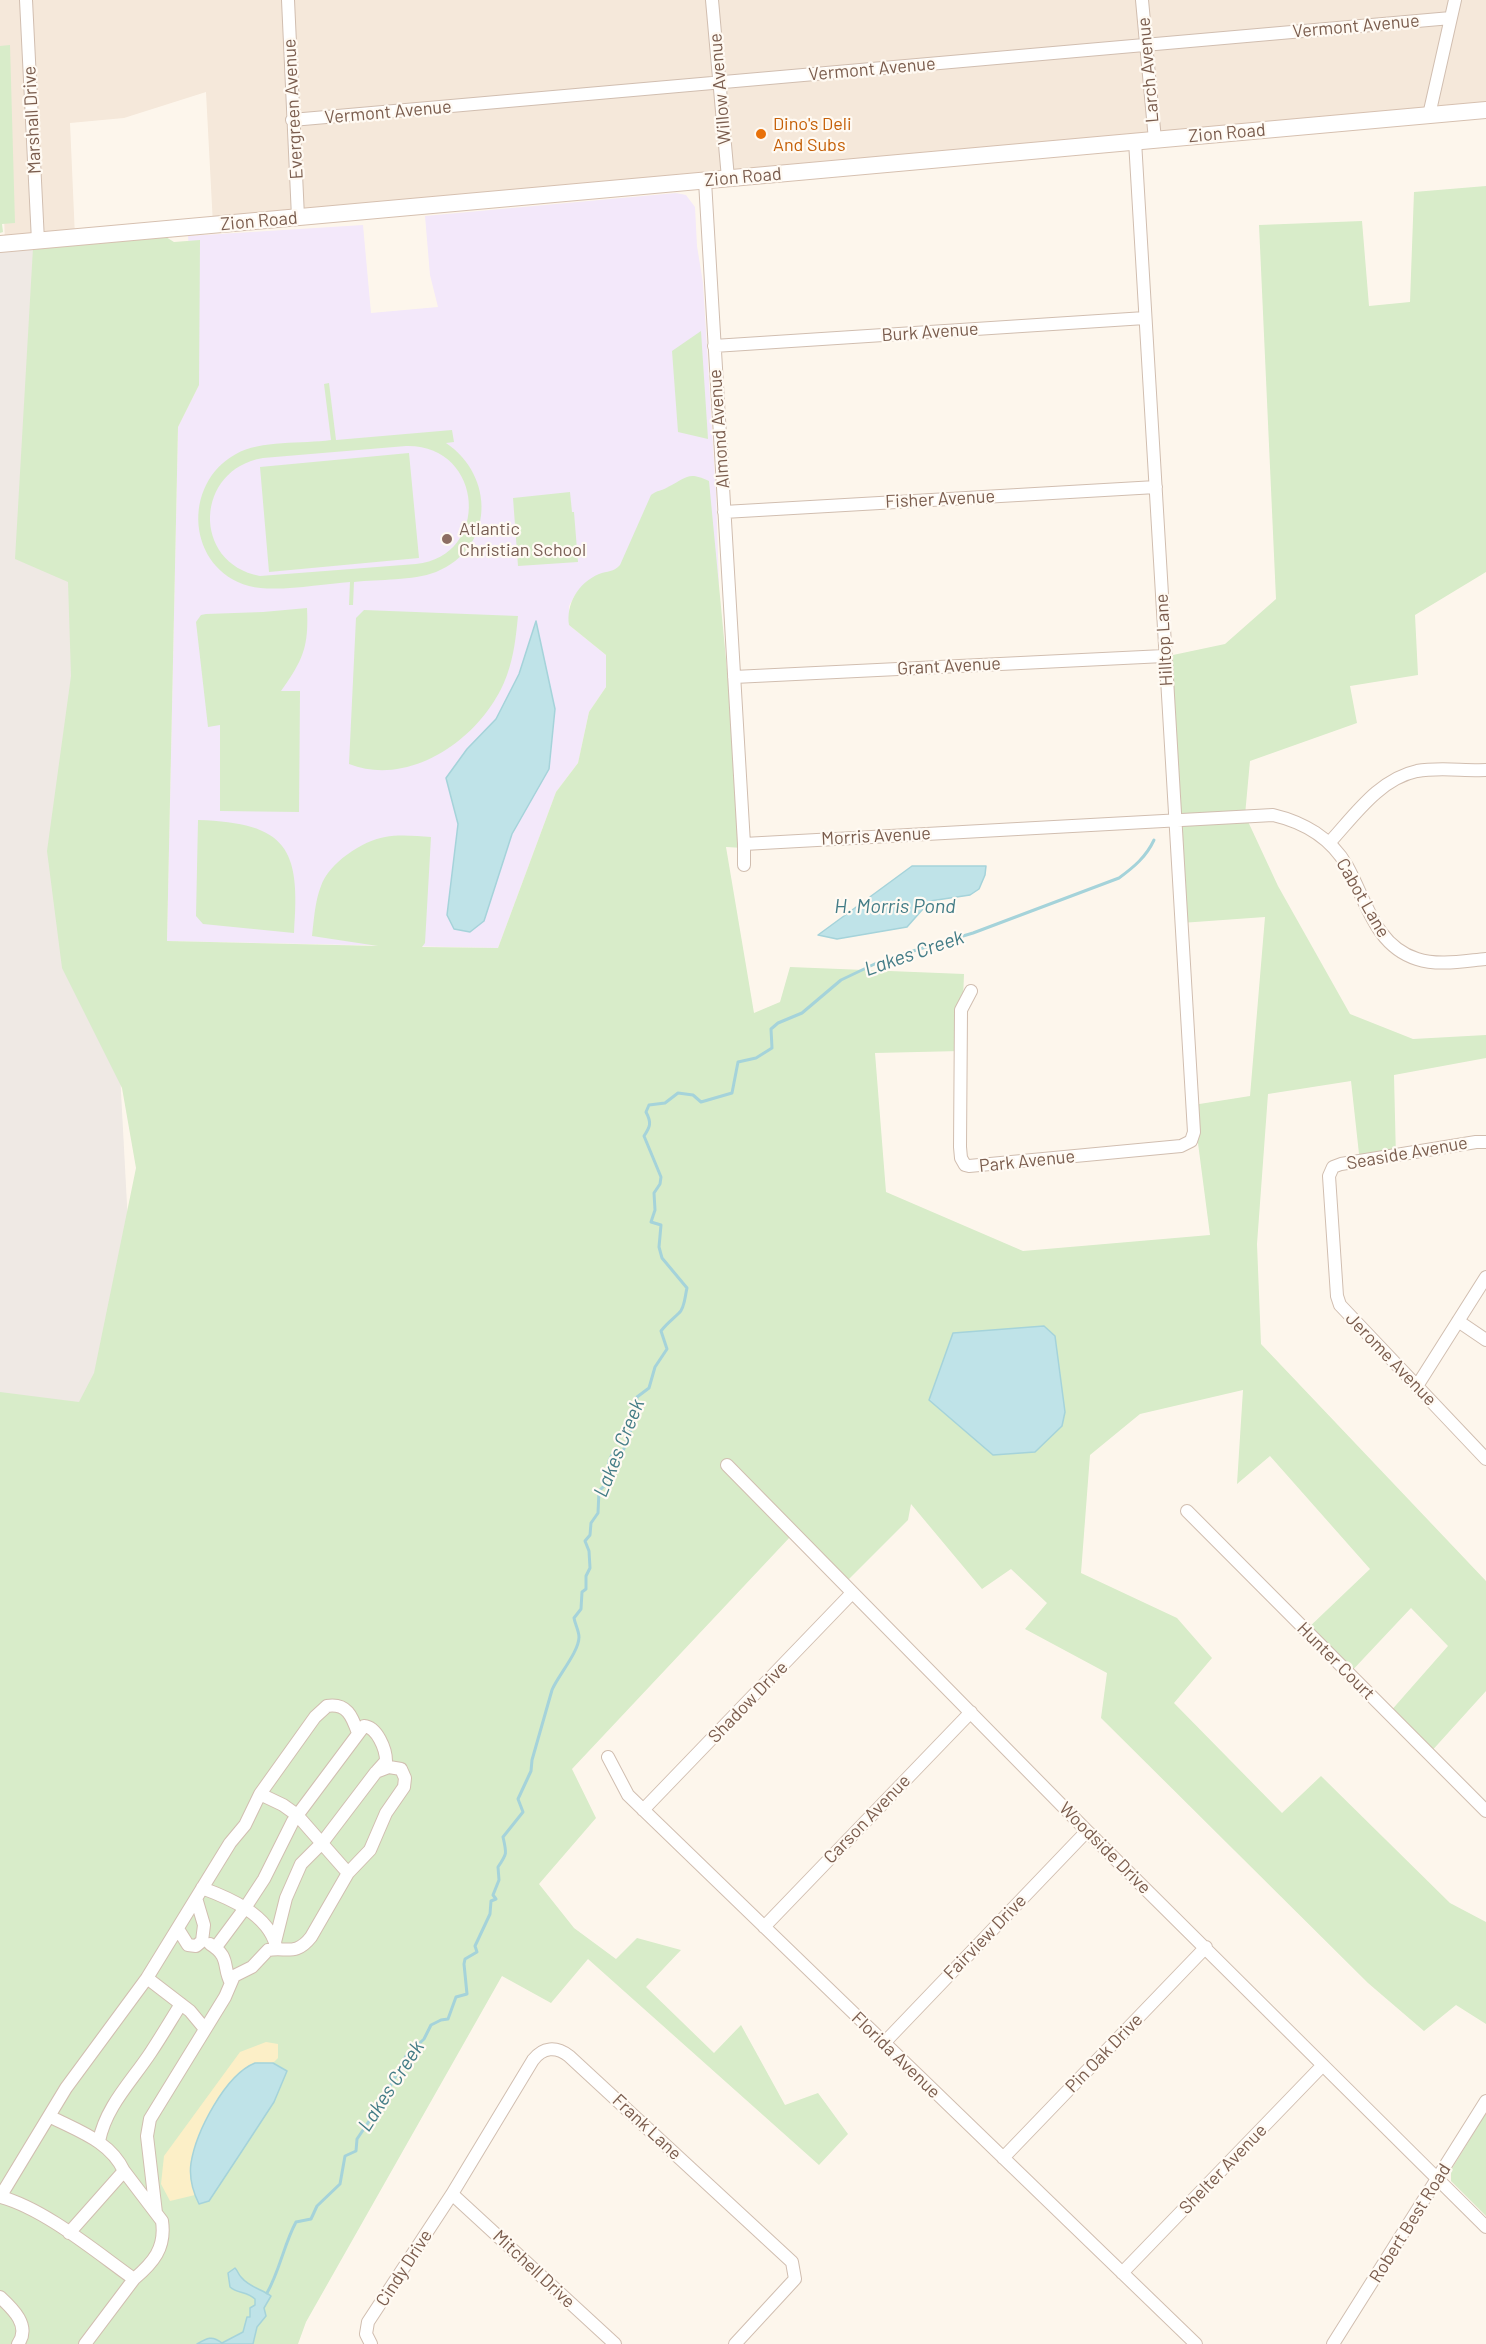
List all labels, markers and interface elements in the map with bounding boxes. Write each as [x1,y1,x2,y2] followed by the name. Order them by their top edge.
[1292,10,1420,42] street label: Vermont Avenue
[1133,16,1163,124] street label: Larch Avenue
[704,32,736,146] street label: Willow Avenue
[279,38,307,180] street label: Evergreen Avenue
[808,53,936,85] street label: Vermont Avenue
[18,65,46,175] street label: Marshall Drive
[324,96,452,128] street label: Vermont Avenue
[773,113,851,156] place label: Dino's Deli And Subs
[1188,119,1266,147] street label: Zion Road
[754,127,768,141] marker: Dino's Deli And Subs
[704,163,782,191] street label: Zion Road
[220,207,298,235] street label: Zion Road
[881,318,979,346] street label: Burk Avenue
[704,368,734,490] street label: Almond Avenue
[885,485,995,513] street label: Fisher Avenue
[459,518,586,560] place label: Atlantic Christian School
[440,532,454,546] marker: Atlantic Christian School
[1151,593,1177,687] street label: Hilltop Lane
[897,652,1001,680] street label: Grant Avenue
[821,822,931,850] street label: Morris Avenue
[1332,854,1394,942] street label: Cabot Lane
[834,894,956,918] water label: H. Morris Pond
[861,925,967,981] water label: Lakes Creek
[1345,1132,1469,1174] street label: Seaside Avenue
[978,1145,1076,1177] street label: Park Avenue
[1341,1308,1441,1410] street label: Jerome Avenue
[588,1396,650,1500] water label: Lakes Creek
[1293,1618,1379,1704] street label: Hunter Court
[704,1657,792,1747] street label: Shadow Drive
[819,1770,915,1868] street label: Carson Avenue
[1055,1798,1155,1898] street label: Woodside Drive
[939,1890,1031,1984] street label: Fairview Drive
[847,2007,945,2103] street label: Florida Avenue
[1061,2009,1147,2097] street label: Pin Oak Drive
[353,2036,429,2136] water label: Lakes Creek
[608,2090,686,2164] street label: Frank Lane
[1175,2119,1271,2219] street label: Shelter Avenue
[1365,2159,1455,2287] street label: Robert Best Road
[371,2226,437,2310] street label: Cindy Drive
[489,2226,579,2312] street label: Mitchell Drive

